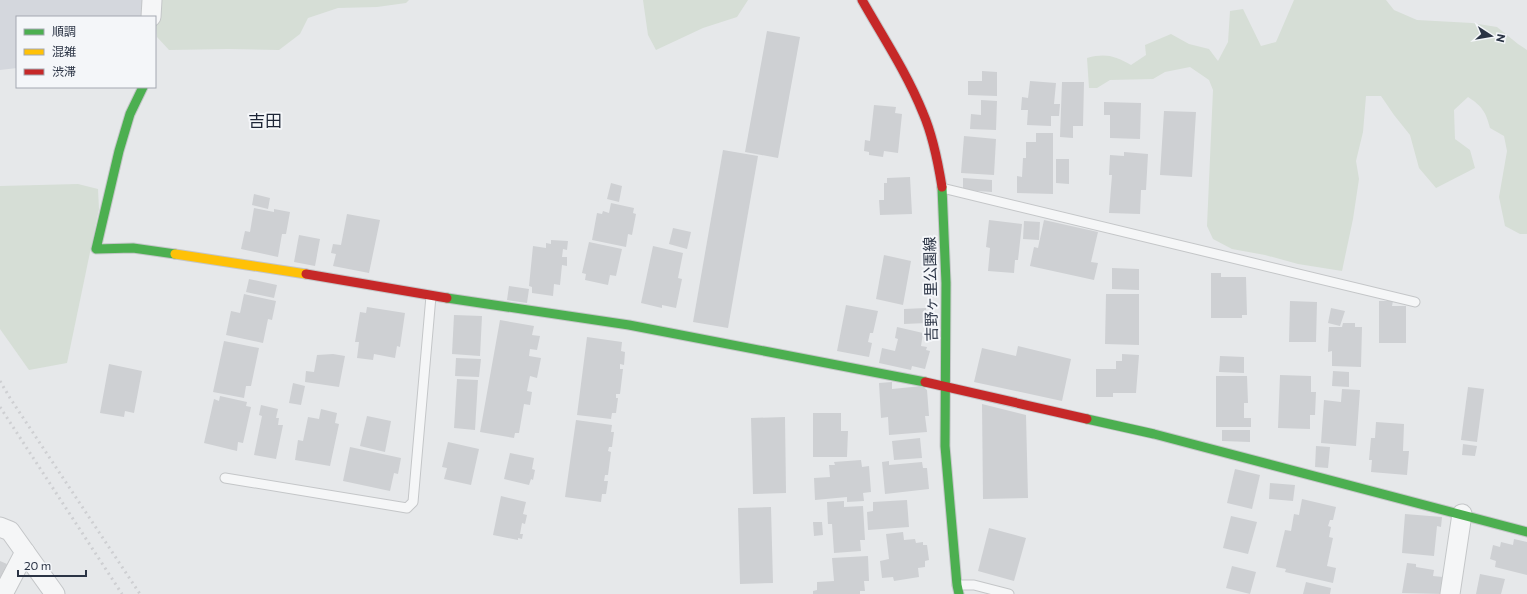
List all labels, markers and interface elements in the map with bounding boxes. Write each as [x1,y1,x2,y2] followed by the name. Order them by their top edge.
[16,16,156,88] legend
[1471,16,1511,56] north arrow
[52,24,76,38] text: 順調
[1494,33,1508,44] text: N
[52,44,76,58] text: 混雑
[52,64,76,78] text: 渋滞
[248,110,282,131] district label: 吉田
[920,236,940,342] street label: 吉野ヶ里公園線
[18,552,86,578] scale bar
[24,558,51,572] text: 20 m

